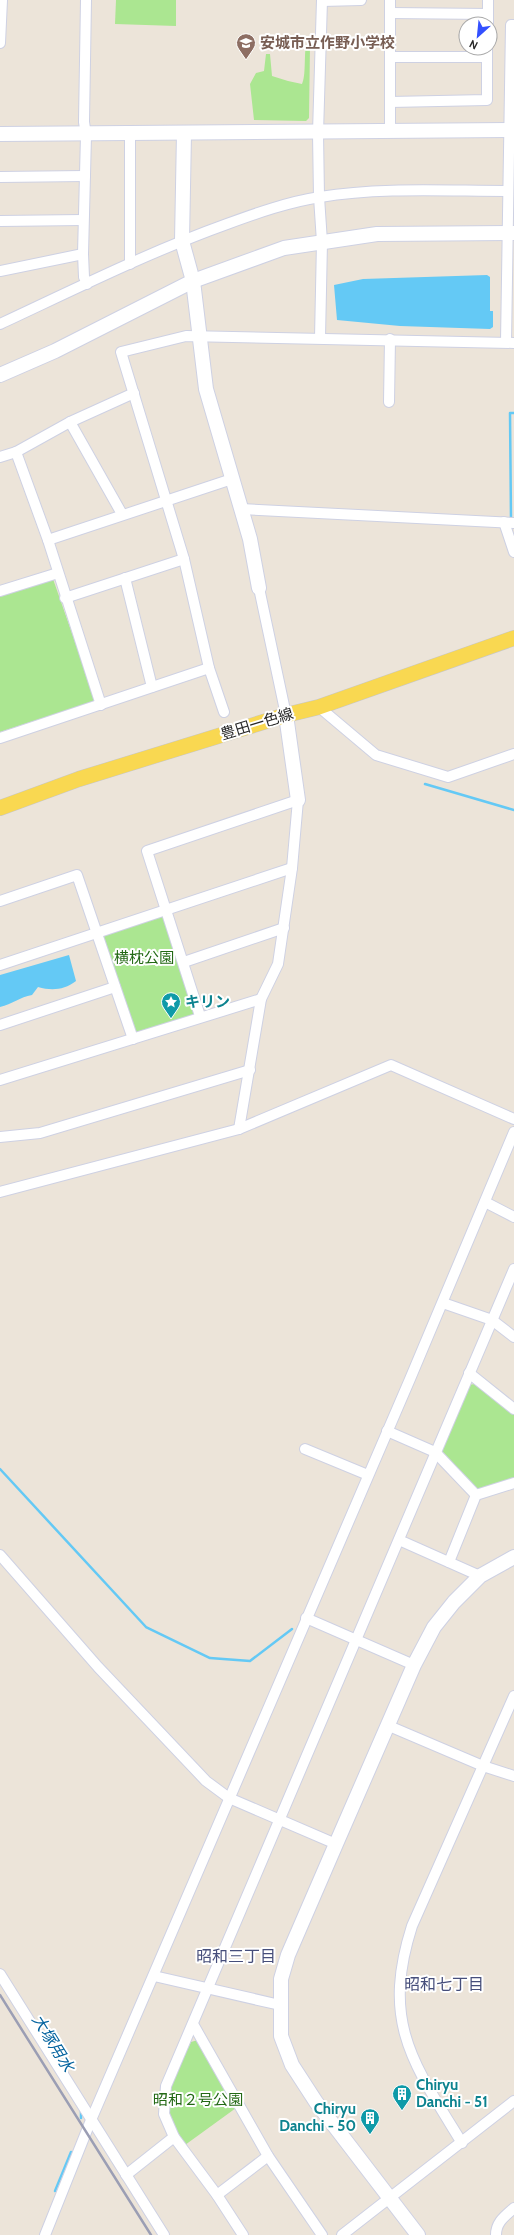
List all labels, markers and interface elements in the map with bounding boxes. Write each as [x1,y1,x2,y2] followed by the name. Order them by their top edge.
[458,16,498,56] north arrow
[235,32,257,60] school or university icon: 安城市立作野小学校
[260,34,395,52] place label: 安城市立作野小学校
[467,37,480,53] text: N
[218,704,296,744] street label: 豊田一色線
[114,949,174,967] park label: 横枕公園
[160,991,182,1019] place icon: キリン
[185,993,230,1011] place label: キリン
[196,1947,276,1966] district label: 昭和三丁目
[404,1975,484,1994] district label: 昭和七丁目
[28,2011,79,2077] water label: 大塚用水
[416,2076,488,2111] place label: Chiryu Danchi - 51
[391,2083,413,2111] building icon: Chiryu Danchi - 51
[153,2091,243,2109] park label: 昭和２号公園
[279,2100,356,2135] place label: Chiryu Danchi - 50
[359,2107,381,2135] building icon: Chiryu Danchi - 50

